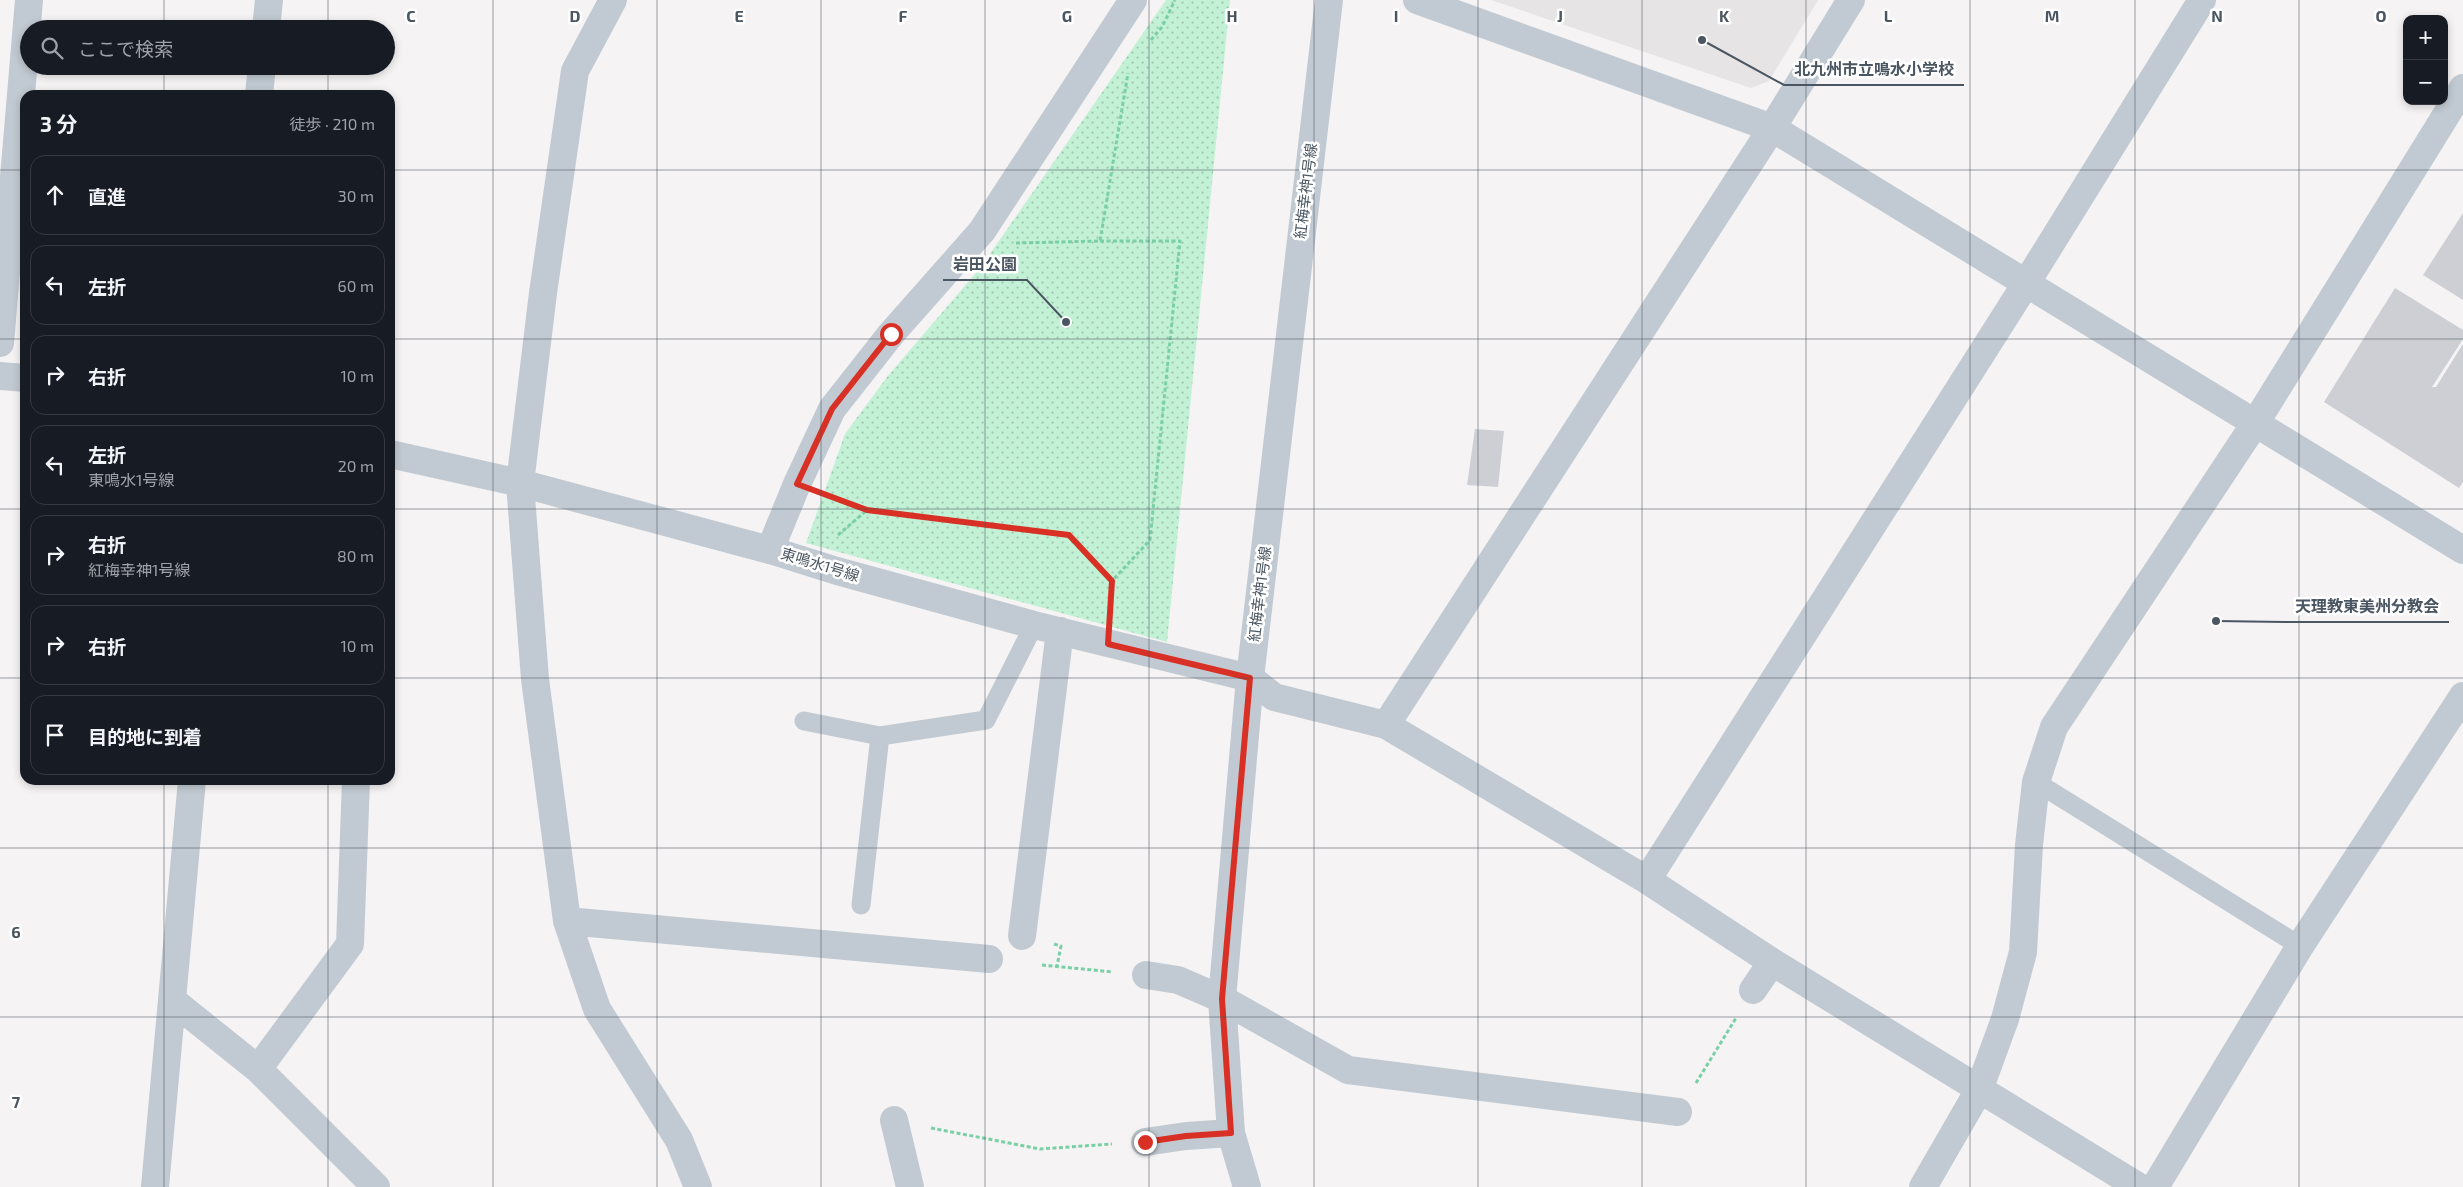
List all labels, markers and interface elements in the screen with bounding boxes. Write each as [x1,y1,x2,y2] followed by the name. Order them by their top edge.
[406,6,416,25] text: C
[570,6,581,25] text: D
[734,6,744,25] text: E
[899,6,908,25] text: F
[1062,6,1072,25] text: G
[1226,6,1238,25] text: H
[1394,6,1398,25] text: I
[1557,6,1563,25] text: J
[1719,6,1730,25] text: K
[1884,6,1893,25] text: L
[2045,6,2059,25] text: M
[2211,6,2223,25] text: N
[2375,6,2387,25] text: O
[2403,15,2448,105] map controls
[2403,15,2448,60] button: +
[20,20,395,75] search box
[38,34,66,62] icon: search
[78,37,173,60] text: ここで検索
[1784,54,1964,85] callout: 北九州市立鳴水小学校
[1794,59,1954,78] text: 北九州市立鳴水小学校
[2403,60,2448,105] button: −
[40,111,77,136] text: 3 分
[289,114,375,133] text: 徒歩 · 210 m
[1290,142,1320,240] street label: 紅梅幸神1号線
[41,181,69,209] icon: ahead
[88,185,126,208] text: 直進
[338,186,374,205] text: 30 m
[943,249,1027,280] callout: 岩田公園
[953,254,1017,273] text: 岩田公園
[41,271,69,299] icon: left
[88,275,126,298] text: 左折
[338,276,374,295] text: 60 m
[880,323,903,346] route start
[41,361,69,389] icon: right
[88,365,126,388] text: 右折
[340,366,374,385] text: 10 m
[88,443,126,466] text: 左折
[41,451,69,479] icon: left
[338,456,374,475] text: 20 m
[88,470,174,489] text: 東鳴水1号線
[88,533,126,556] text: 右折
[41,541,69,569] icon: right
[779,544,862,584] street label: 東鳴水1号線
[1244,545,1274,643] street label: 紅梅幸神1号線
[337,546,374,565] text: 80 m
[88,560,190,579] text: 紅梅幸神1号線
[2285,591,2449,622] callout: 天理教東美州分教会
[2295,596,2439,615] text: 天理教東美州分教会
[41,631,69,659] icon: right
[88,635,126,658] text: 右折
[340,636,374,655] text: 10 m
[41,721,69,749] icon: arrive
[88,725,202,748] text: 目的地に到着
[11,922,21,941] text: 6
[12,1092,21,1111] text: 7
[1134,1131,1157,1154] route end

